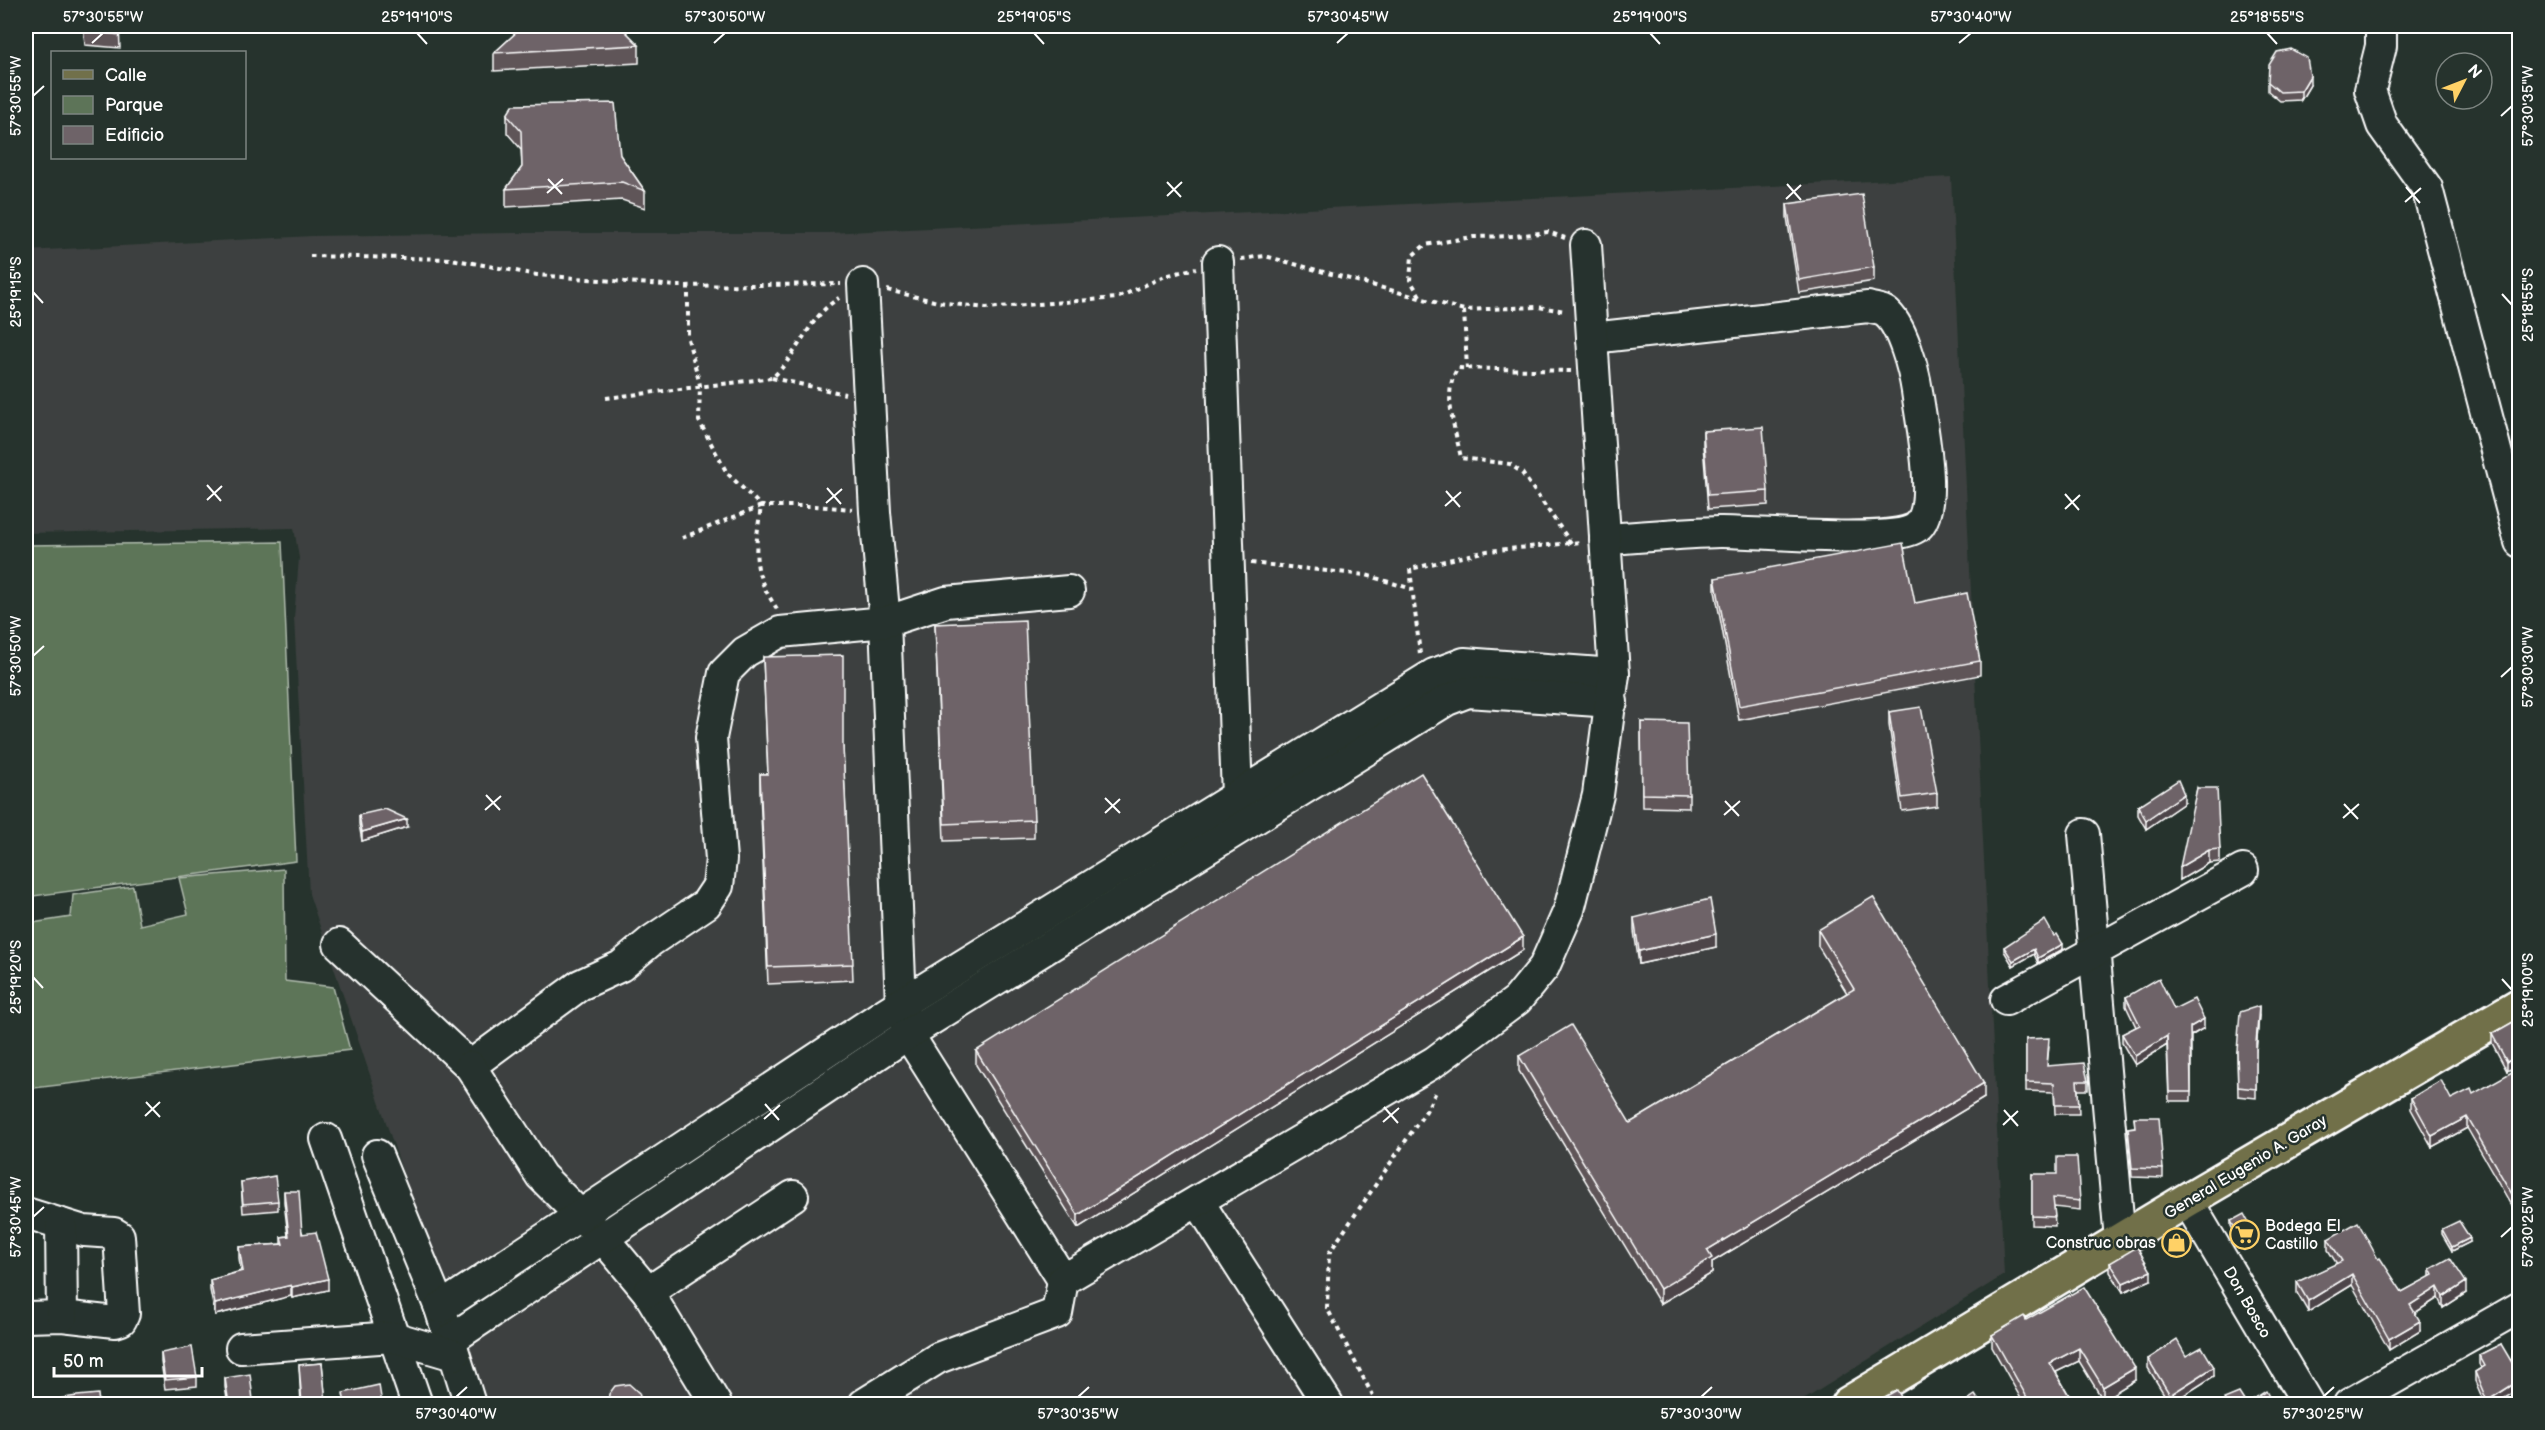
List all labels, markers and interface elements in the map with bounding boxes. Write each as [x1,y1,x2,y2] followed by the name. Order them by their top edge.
[63,8,144,27] text: 57°30'55"W
[381,8,453,27] text: 25°19'10"S
[685,8,766,27] text: 57°30'50"W
[997,8,1071,27] text: 25°19'05"S
[1307,8,1389,27] text: 57°30'45"W
[1613,8,1687,27] text: 25°19'00"S
[1930,8,2012,27] text: 57°30'40"W
[2230,8,2304,27] text: 25°18'55"S
[51,51,246,159] legend
[2434,51,2494,111] north arrow
[7,55,26,136] text: 57°30'55"W
[2463,61,2485,83] text: N
[105,65,147,86] text: Calle
[2519,65,2538,147] text: 57°30'35"W
[105,95,163,116] text: Parque
[105,125,164,146] text: Edificio
[7,256,26,328] text: 25°19'15"S
[2519,268,2538,342] text: 25°18'55"S
[7,615,26,696] text: 57°30'50"W
[2519,626,2538,708] text: 57°30'30"W
[7,940,26,1014] text: 25°19'20"S
[2519,953,2538,1027] text: 25°19'00"S
[2161,1111,2331,1223] street label: General Eugenio A. Garay
[7,1176,26,1258] text: 57°30'45"W
[2519,1186,2538,1268] text: 57°30'25"W
[2265,1217,2340,1254] place label: Bodega El Castillo
[2228,1218,2260,1250] supermarket icon: Bodega El Castillo
[2161,1226,2193,1258] shop icon: Construc obras
[2046,1234,2156,1253] place label: Construc obras
[2219,1264,2275,1342] street label: Don Bosco
[54,1340,202,1378] scale bar
[63,1351,104,1372] text: 50 m
[415,1405,497,1424] text: 57°30'40"W
[1037,1405,1119,1424] text: 57°30'35"W
[1660,1405,1742,1424] text: 57°30'30"W
[2283,1405,2364,1424] text: 57°30'25"W

